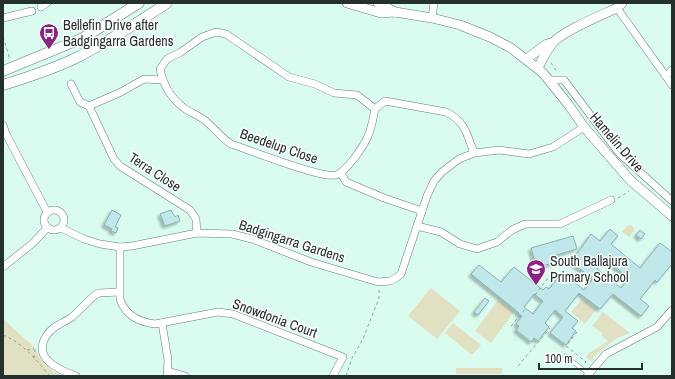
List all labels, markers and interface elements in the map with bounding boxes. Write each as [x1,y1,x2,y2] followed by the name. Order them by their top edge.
[63,16,174,50] place label: Bellefin Drive after Badgingarra Gardens
[38,22,60,50] bus stop icon: Bellefin Drive after Badgingarra Gardens
[586,108,648,176] street label: Hamelin Drive
[238,124,320,168] street label: Beedelup Close
[125,148,185,196] street label: Terra Close
[237,215,348,267] street label: Badgingarra Gardens
[550,252,628,286] place label: South Ballajura Primary School
[525,258,547,286] school or university icon: South Ballajura Primary School
[230,294,320,342] street label: Snowdonia Court
[539,345,642,371] scale bar
[545,351,572,367] text: 100 m

